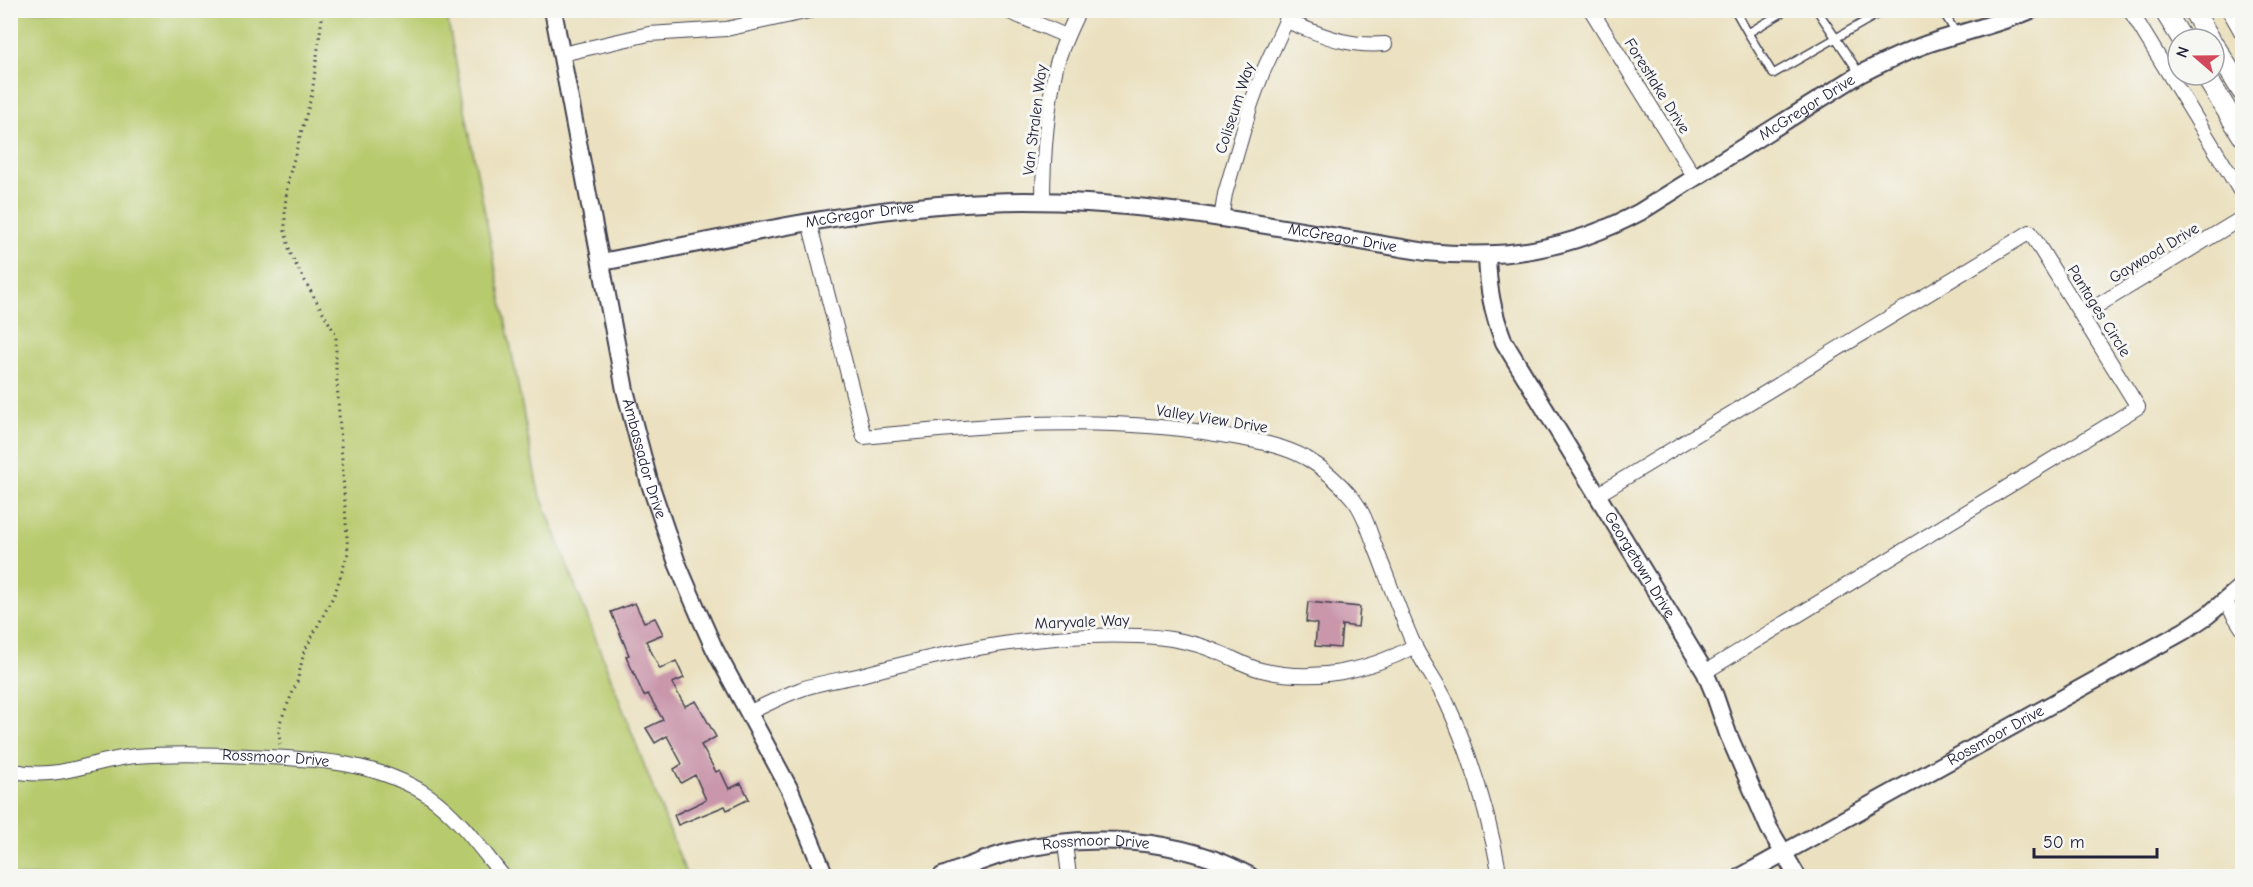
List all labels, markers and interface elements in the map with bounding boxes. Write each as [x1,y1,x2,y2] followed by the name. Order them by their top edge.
[2166,27,2226,87] north arrow
[1620,35,1694,137] street label: Forestlake Drive
[2173,44,2193,60] text: N
[1212,59,1258,156] street label: Coliseum Way
[1019,63,1051,177] street label: Van Stralen Way
[1755,71,1858,144] street label: McGregor Drive
[804,198,915,232] street label: McGregor Drive
[2106,219,2202,287] street label: Gaywood Drive
[1287,220,1398,256] street label: McGregor Drive
[2064,262,2134,360] street label: Pantages Circle
[619,397,670,521] street label: Ambassador Drive
[1155,401,1269,437] street label: Valley View Drive
[1601,508,1679,621] street label: Georgetown Drive
[1034,611,1131,633] street label: Maryvale Way
[1944,702,2047,769] street label: Rossmoor Drive
[222,746,330,771] street label: Rossmoor Drive
[2034,821,2157,859] scale bar
[1041,832,1151,854] street label: Rossmoor Drive
[2043,832,2085,853] text: 50 m

